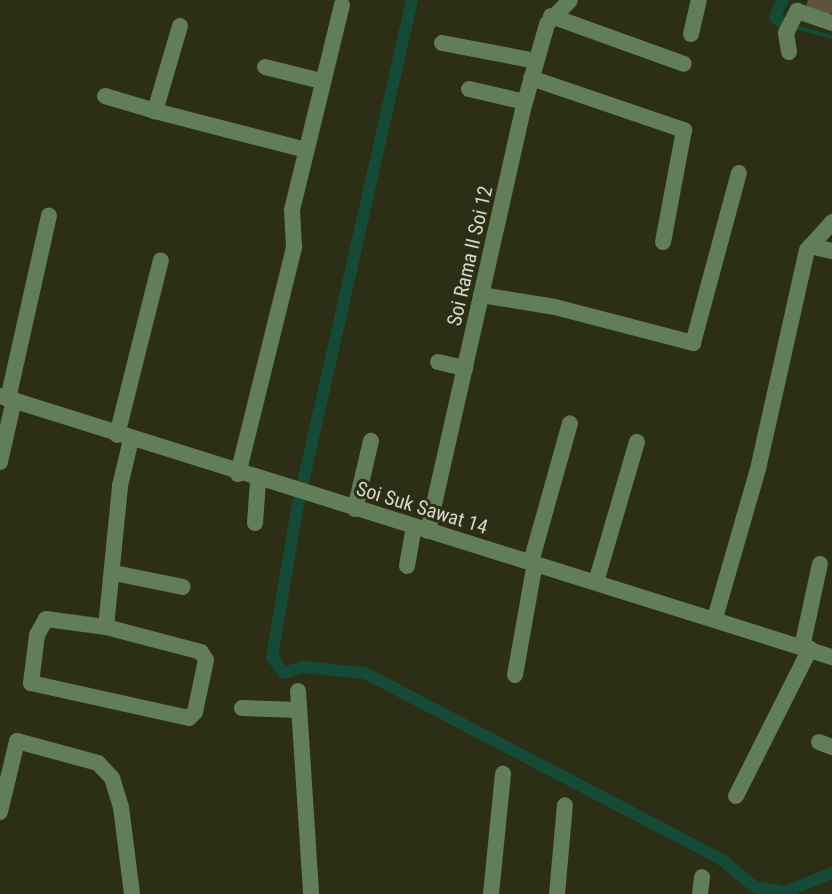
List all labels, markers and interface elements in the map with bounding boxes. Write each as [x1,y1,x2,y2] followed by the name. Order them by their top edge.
[442,184,498,328] street label: Soi Rama II Soi 12
[353,477,491,539] street label: Soi Suk Sawat 14

